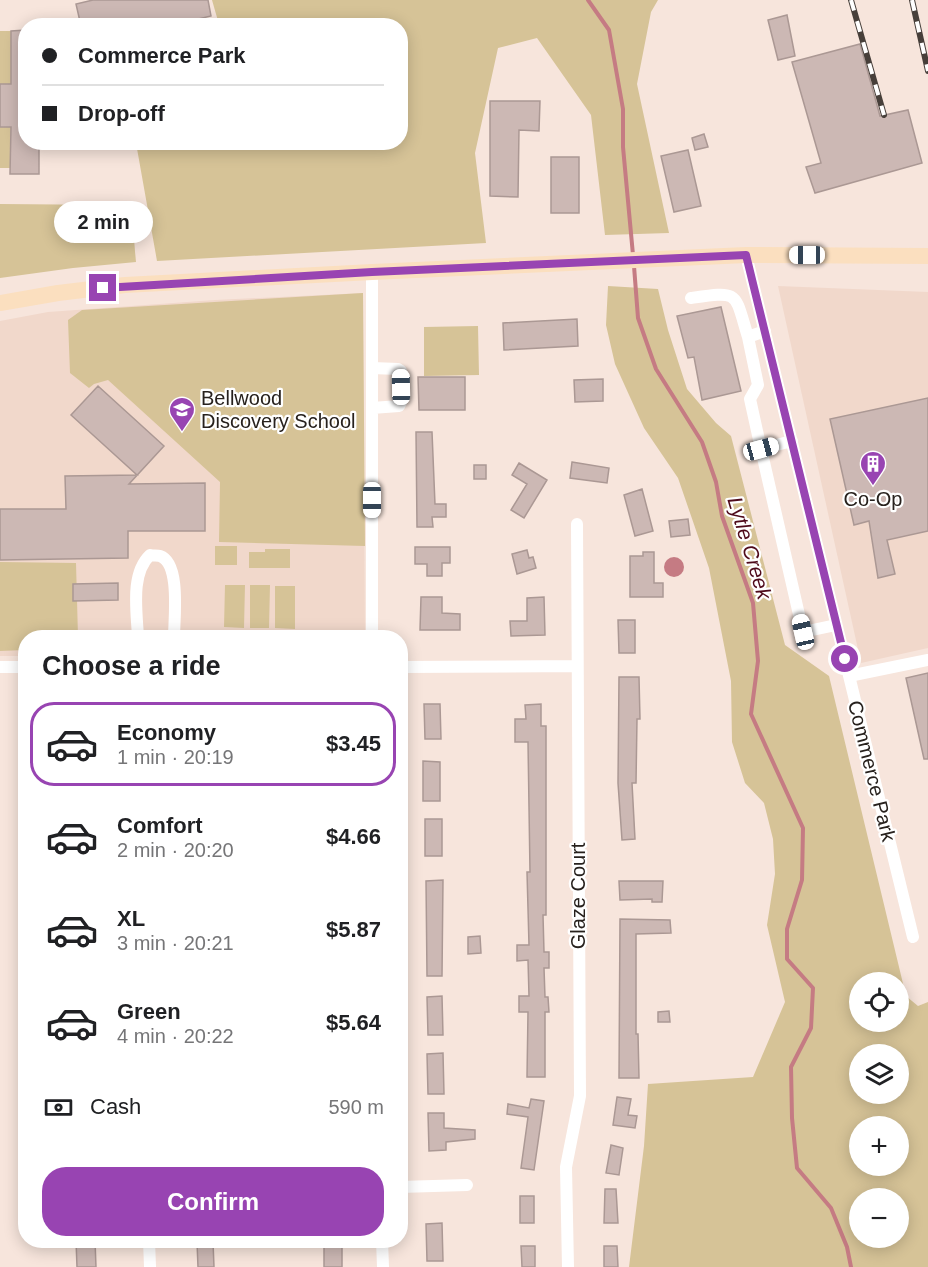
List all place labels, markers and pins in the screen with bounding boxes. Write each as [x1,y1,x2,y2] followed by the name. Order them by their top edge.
[201,387,356,432] place label: Bellwood Discovery School
[167,395,197,433] school or university icon: Bellwood Discovery School
[858,449,888,487] building icon: Co-Op
[844,488,902,510] place label: Co-Op

